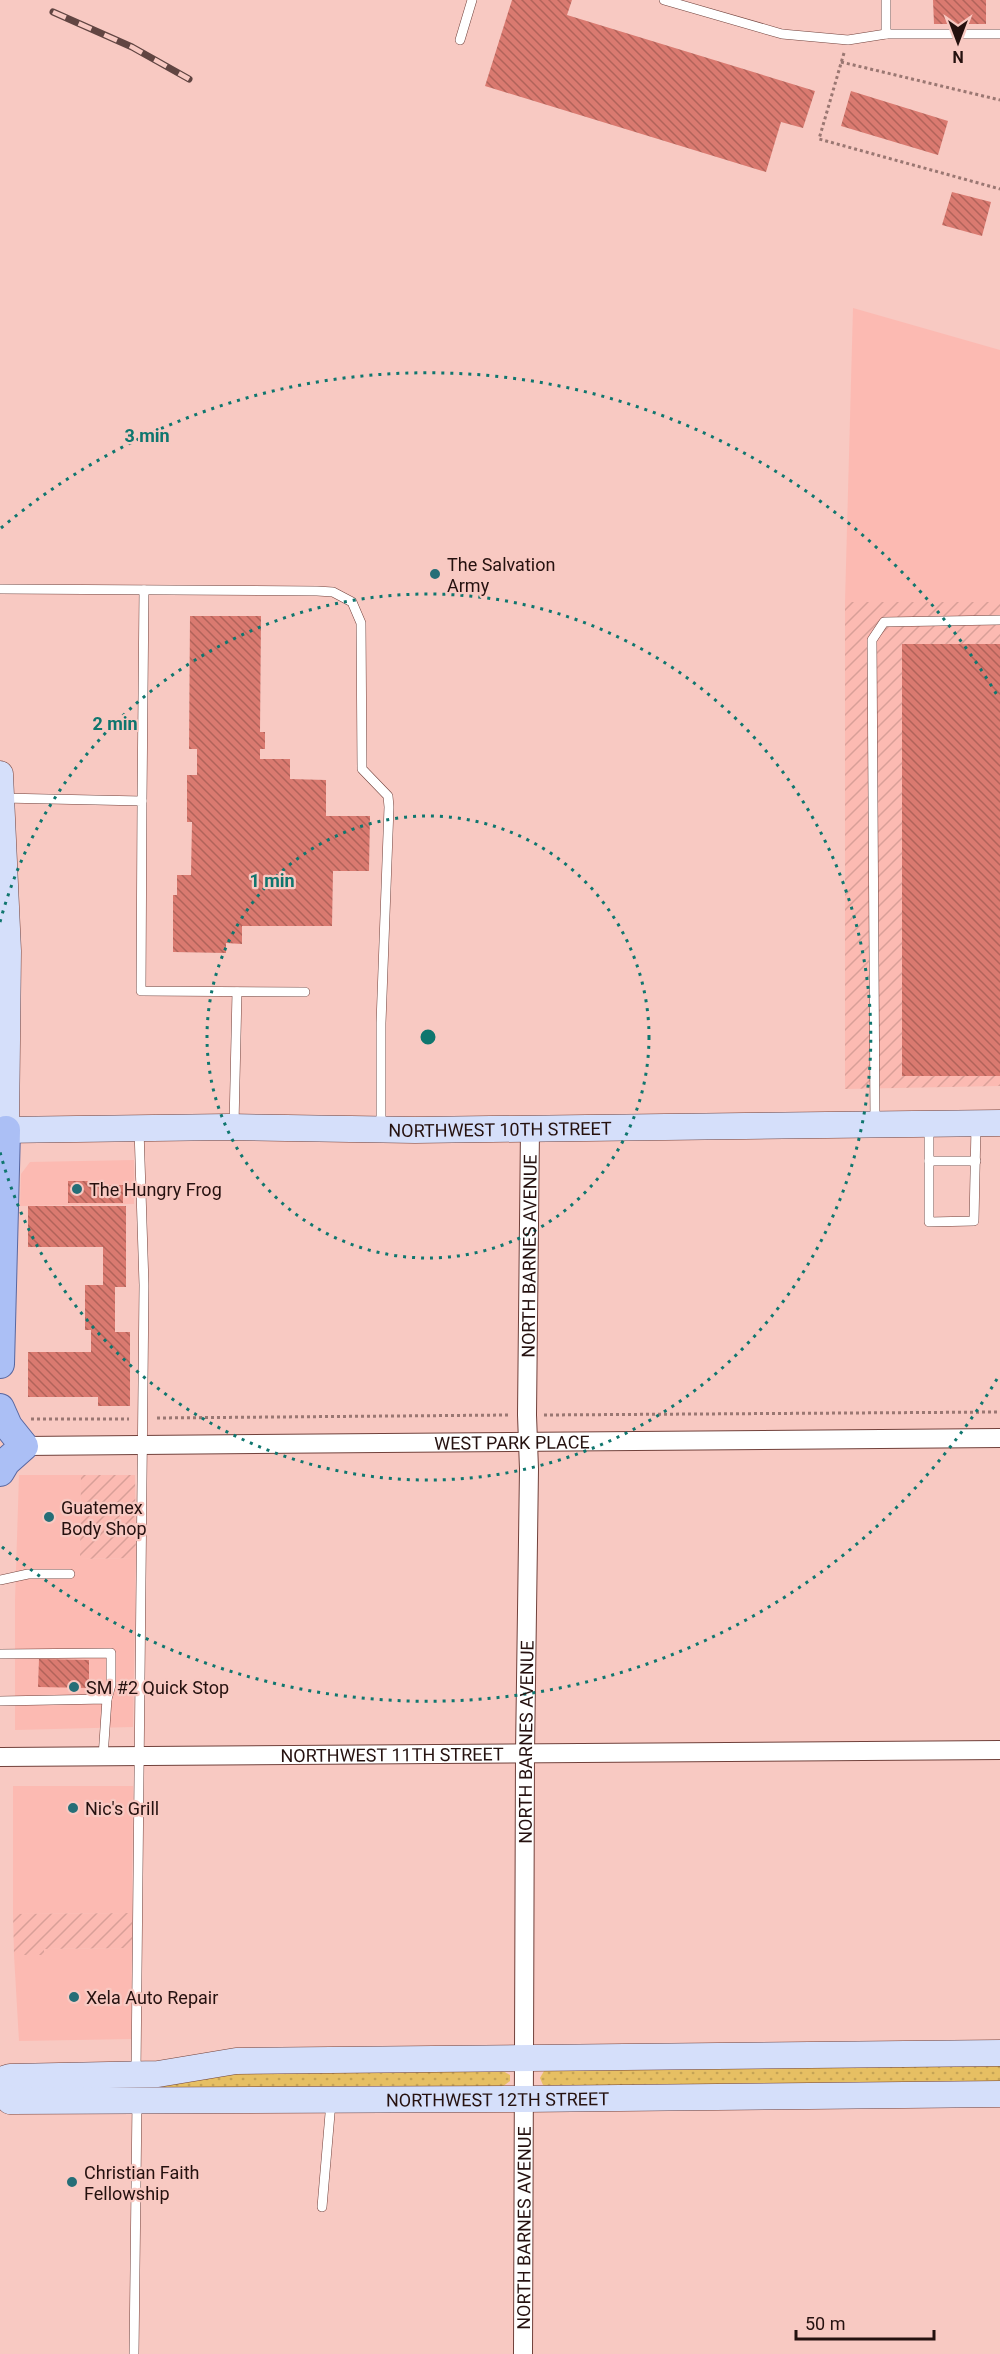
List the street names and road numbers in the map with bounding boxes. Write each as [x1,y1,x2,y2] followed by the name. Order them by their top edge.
[388,1117,612,1141] street label: NORTHWEST 10TH STREET
[517,1154,540,1358] street label: NORTH BARNES AVENUE
[434,1431,590,1453] street label: WEST PARK PLACE
[514,1640,537,1844] street label: NORTH BARNES AVENUE
[280,1743,504,1766] street label: NORTHWEST 11TH STREET
[386,2088,610,2110] street label: NORTHWEST 12TH STREET
[513,2126,534,2330] street label: NORTH BARNES AVENUE

